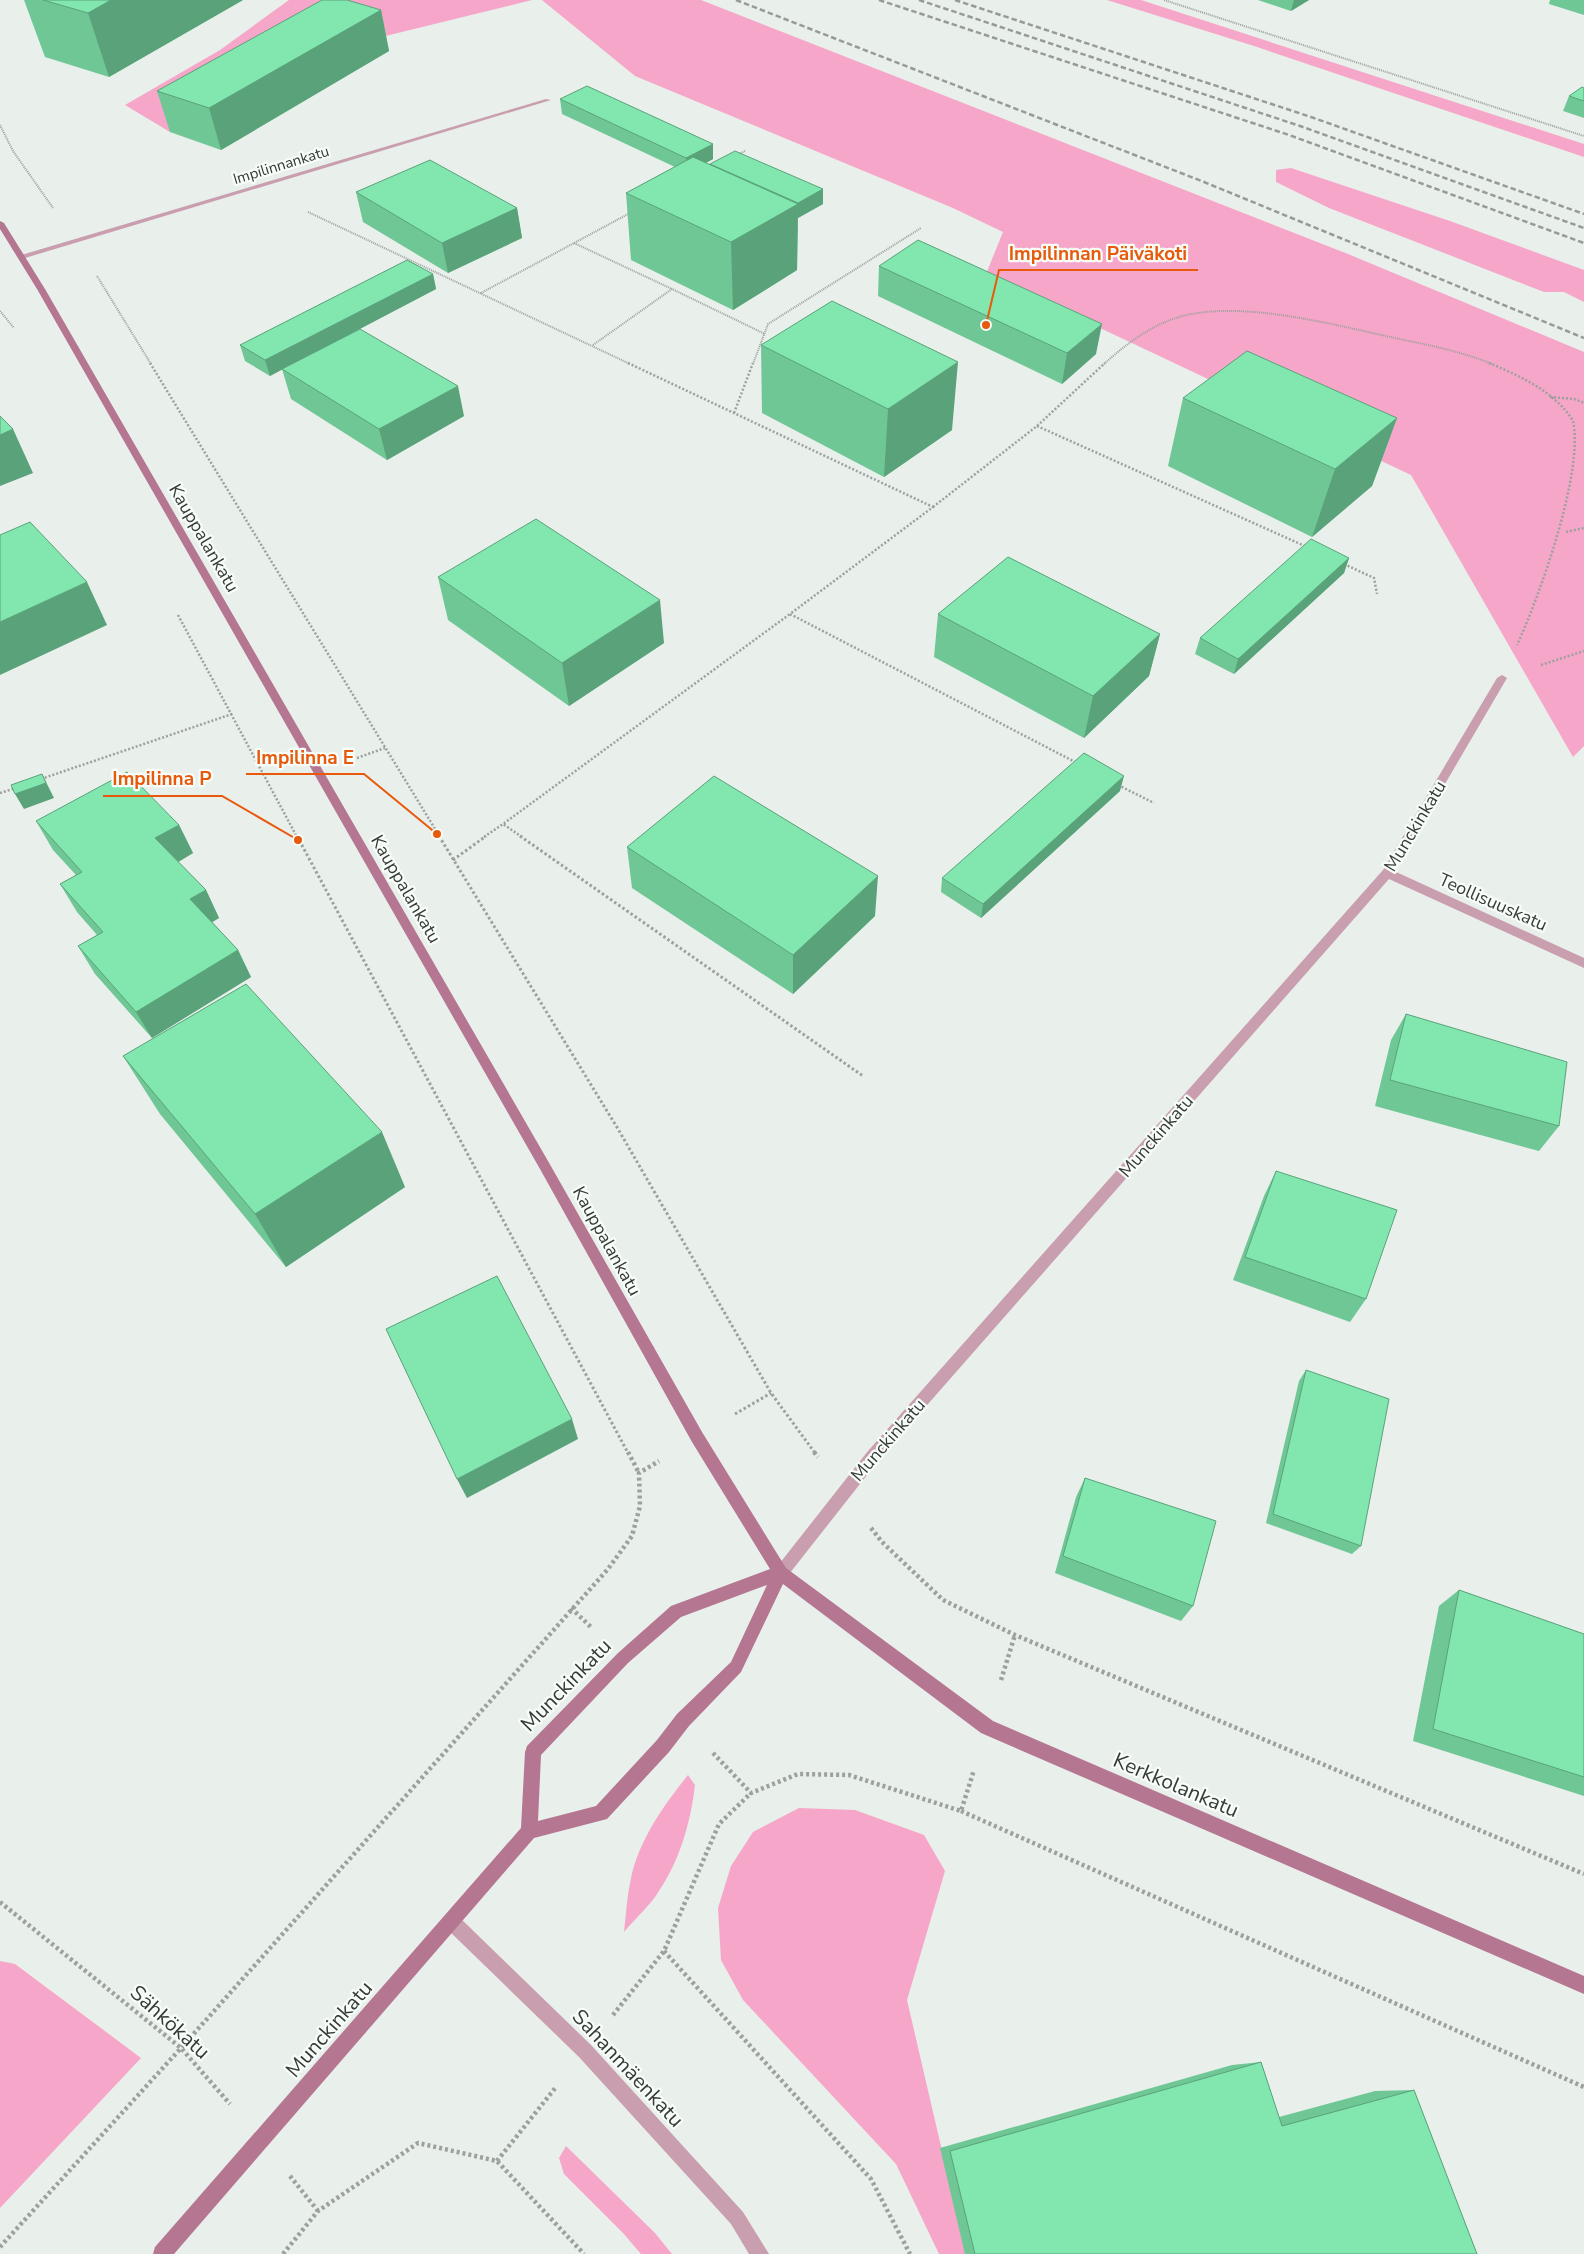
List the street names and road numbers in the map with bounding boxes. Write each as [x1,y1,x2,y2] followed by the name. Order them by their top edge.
[231,141,331,189] street label: Impilinnankatu
[163,479,245,597] street label: Kauppalankatu
[1378,776,1452,876] street label: Munckinkatu
[365,830,447,948] street label: Kauppalankatu
[1435,867,1551,937] street label: Teollisuuskatu
[1113,1090,1199,1182] street label: Munckinkatu
[567,1182,647,1300] street label: Kauppalankatu
[845,1394,931,1486] street label: Munckinkatu
[514,1632,618,1738] street label: Munckinkatu
[1109,1746,1243,1824] street label: Kerkkolankatu
[279,1975,379,2083] street label: Munckinkatu
[124,1979,216,2065] street label: Sähkökatu
[566,2003,690,2133] street label: Sahanmäenkatu

